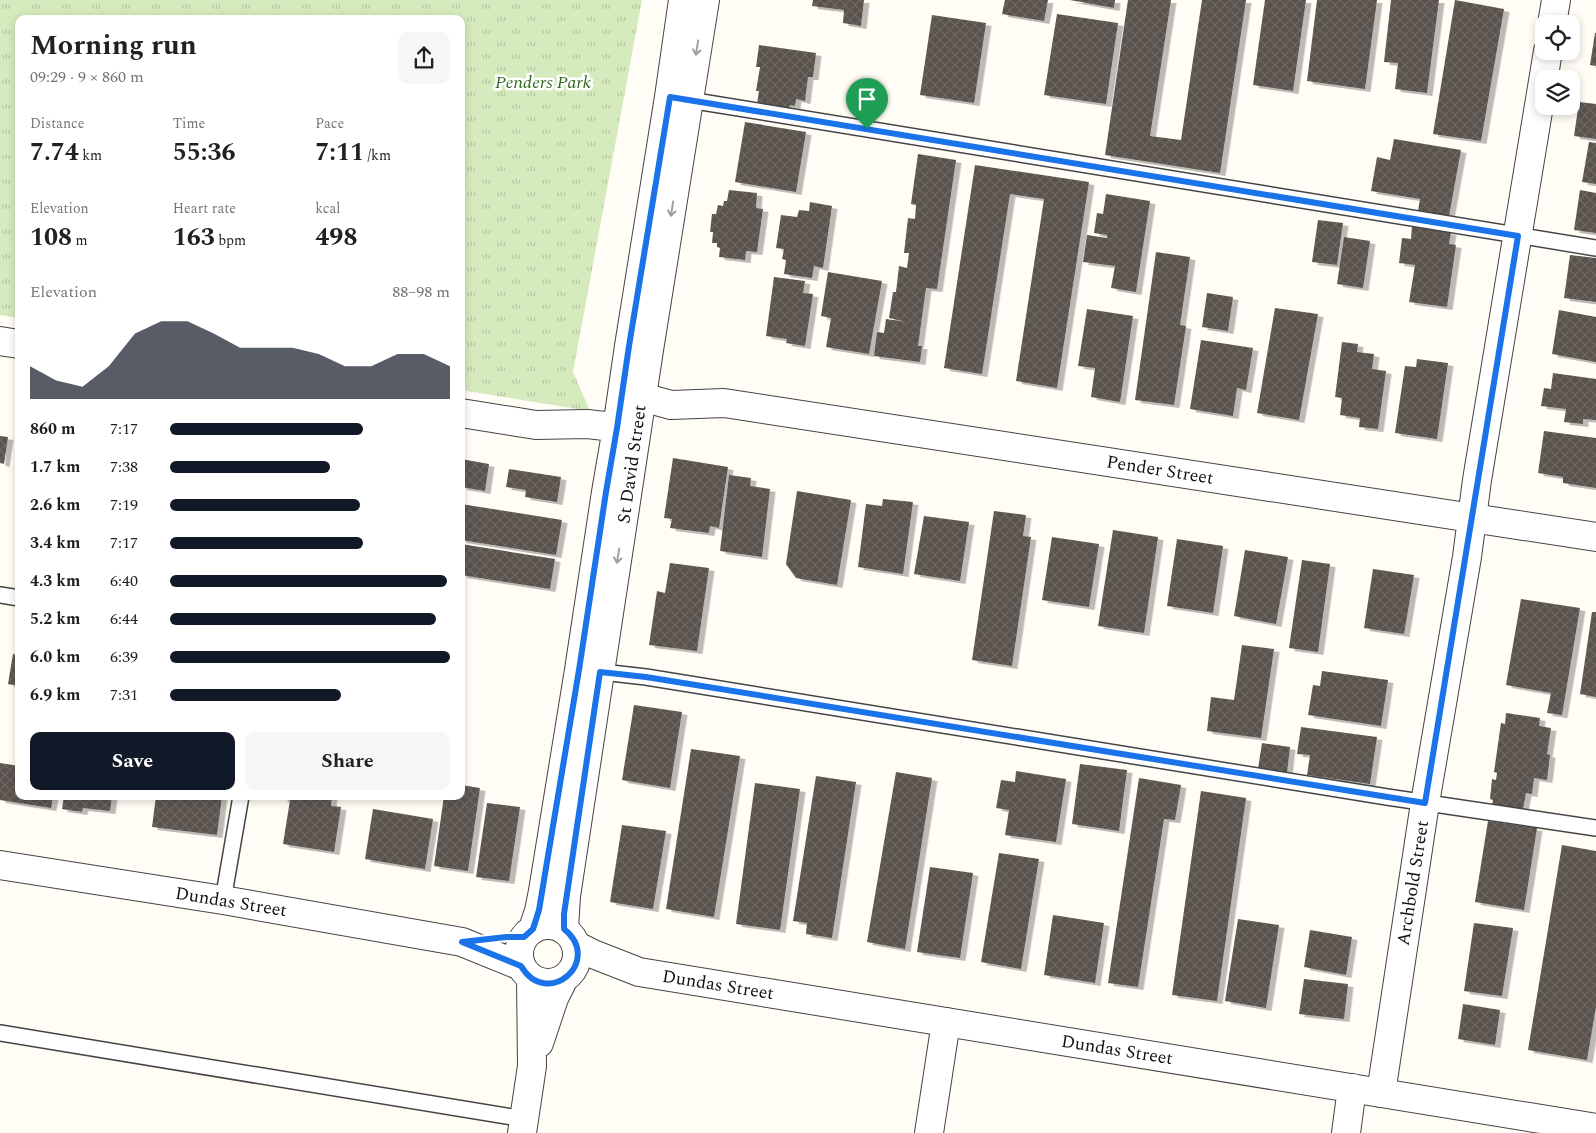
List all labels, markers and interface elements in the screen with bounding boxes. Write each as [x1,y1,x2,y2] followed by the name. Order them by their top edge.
[1535,15,1580,115] map controls
[1535,15,1580,60] button: locate
[30,24,197,67] text: Morning run
[398,32,450,84] button: share
[692,40,702,56] one-way arrow
[30,65,144,89] text: 09:29 · 9 × 860 m
[495,69,592,96] park label: Penders Park
[1535,70,1580,115] button: layers
[846,78,888,129] pin
[853,85,881,113] icon: arrive
[30,113,85,134] text: Distance
[173,113,205,134] text: Time
[315,113,344,134] text: Pace
[30,134,79,172] text: 7.74
[173,134,235,172] text: 55:36
[315,134,364,172] text: 7:11
[79,145,102,166] text: km
[364,145,391,166] text: /km
[30,198,89,219] text: Elevation
[173,198,236,219] text: Heart rate
[315,198,340,219] text: kcal
[666,200,676,216] one-way arrow
[30,219,72,257] text: 108
[173,219,215,257] text: 163
[315,219,357,257] text: 498
[72,230,88,251] text: m
[215,230,246,251] text: bpm
[30,280,97,304] text: Elevation
[392,280,450,304] text: 88–98 m
[610,403,654,525] street label: St David Street
[30,417,75,441] text: 860 m
[110,417,138,441] text: 7:17
[1105,448,1215,492] street label: Pender Street
[30,455,80,479] text: 1.7 km
[110,455,138,479] text: 7:38
[30,493,80,517] text: 2.6 km
[110,493,138,517] text: 7:19
[30,531,80,555] text: 3.4 km
[110,531,138,555] text: 7:17
[613,548,623,564] one-way arrow
[30,569,80,593] text: 4.3 km
[110,569,138,593] text: 6:40
[30,607,80,631] text: 5.2 km
[110,607,138,631] text: 6:44
[30,645,80,669] text: 6.0 km
[110,645,138,669] text: 6:39
[30,683,80,707] text: 6.9 km
[110,683,138,707] text: 7:31
[30,732,235,790] button: Save
[245,732,450,790] button: Share
[1390,818,1436,948] street label: Archbold Street
[173,880,289,924] street label: Dundas Street
[660,963,776,1007] street label: Dundas Street
[1059,1028,1175,1072] street label: Dundas Street

